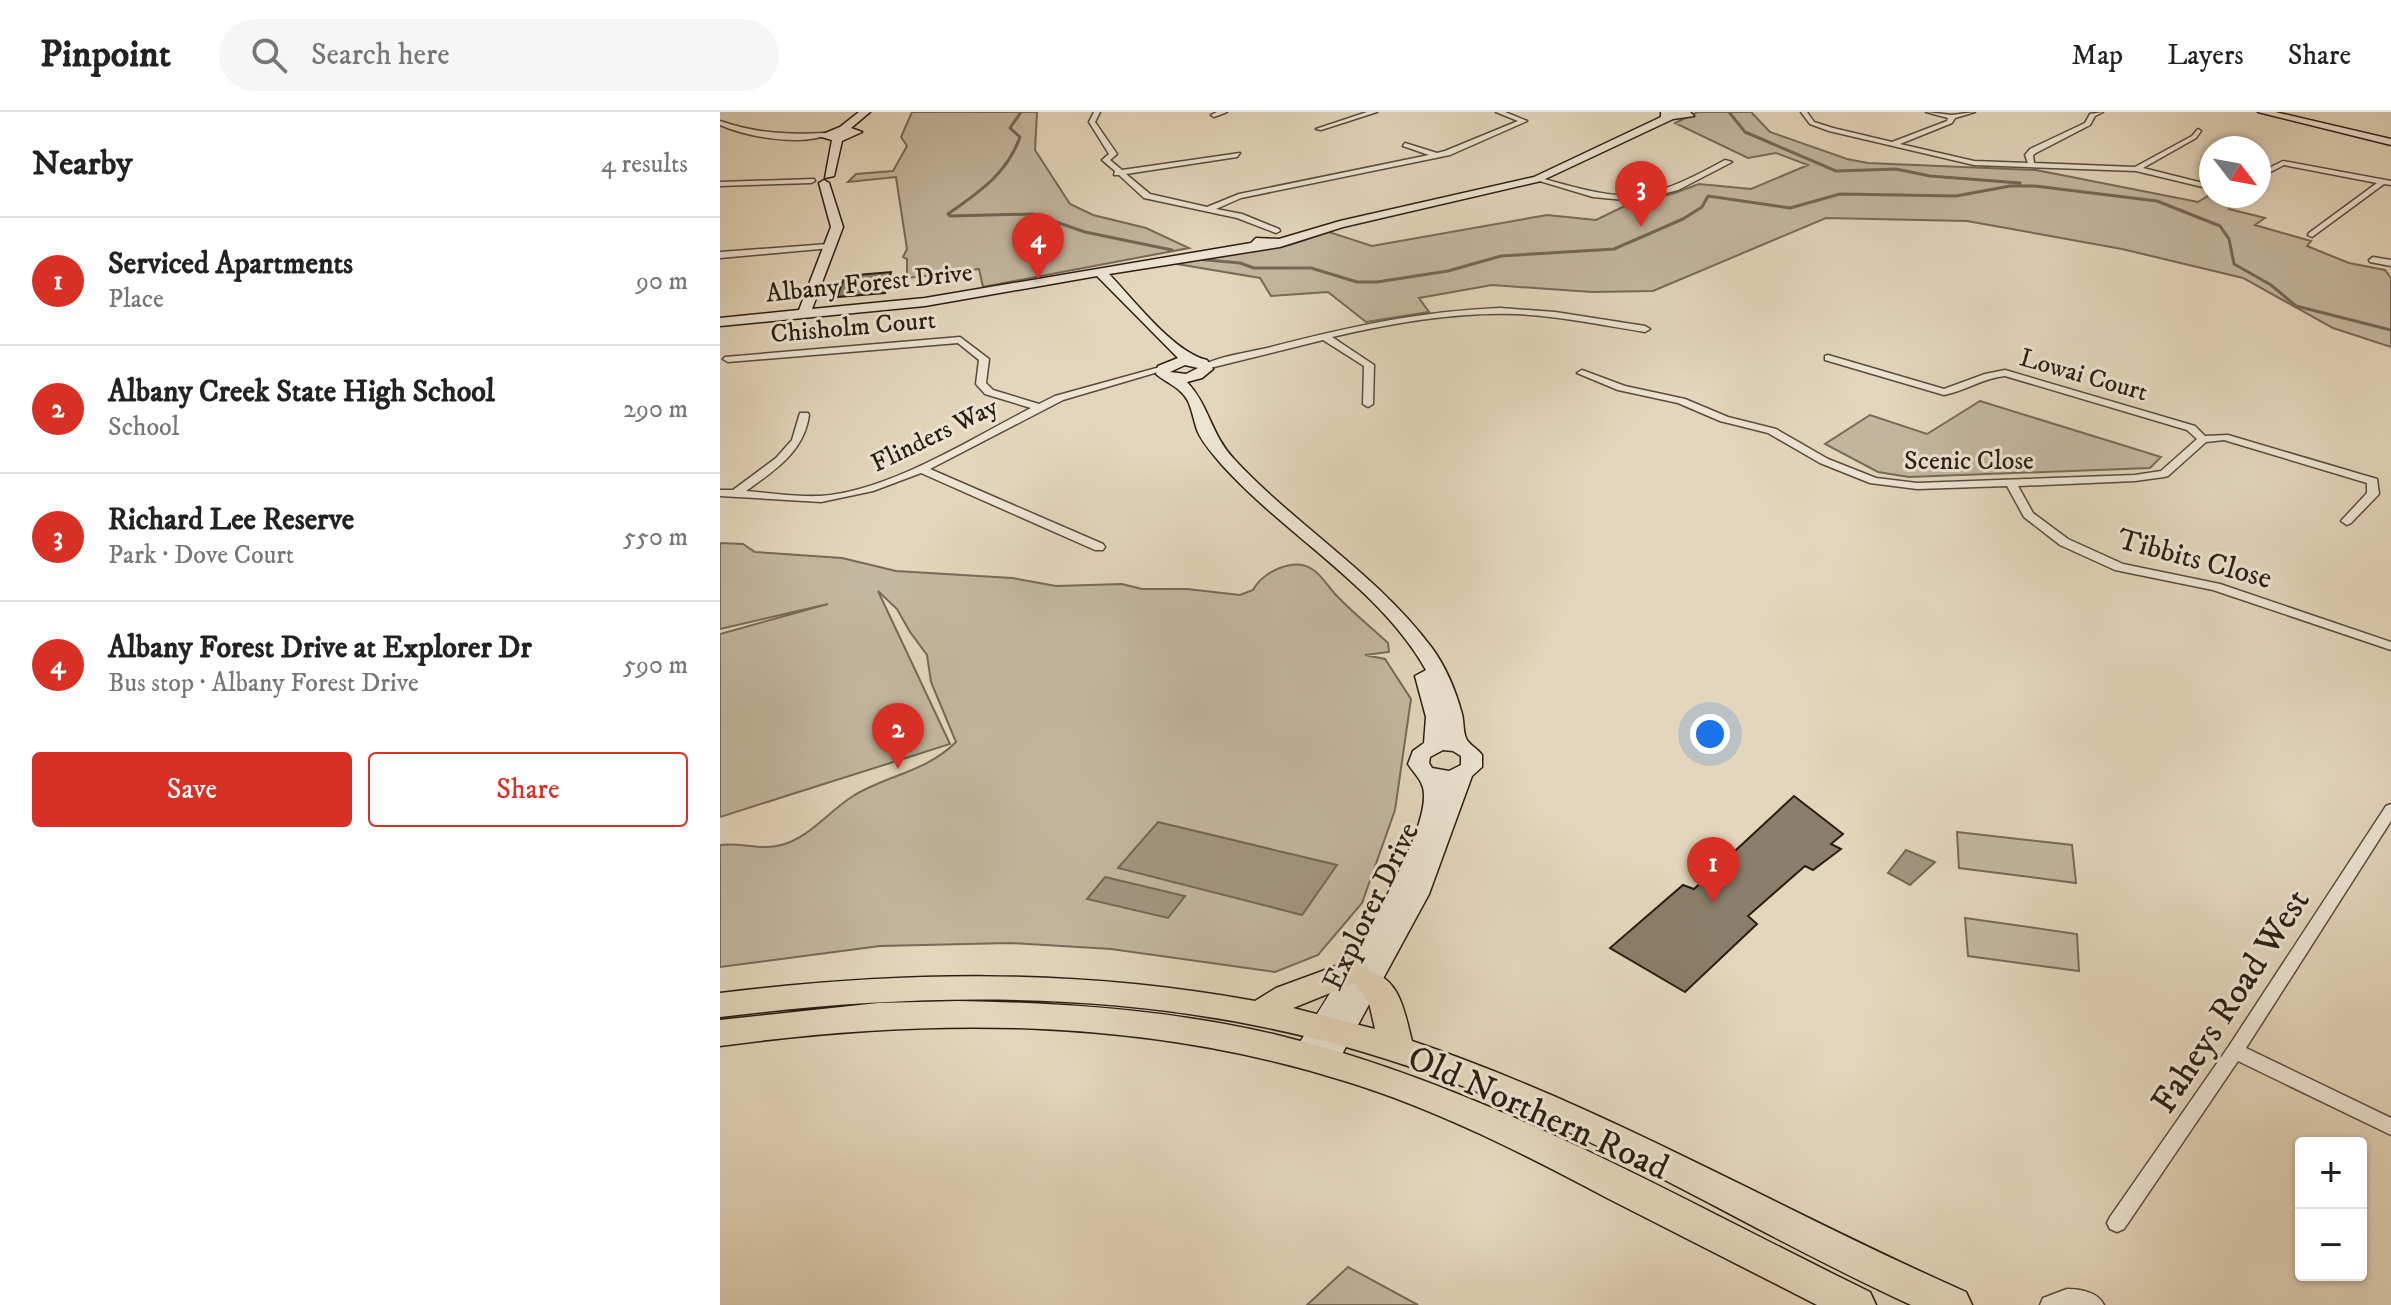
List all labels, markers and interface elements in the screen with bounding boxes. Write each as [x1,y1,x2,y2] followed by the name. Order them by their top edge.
[219,19,779,91] search box
[40,31,171,79] text: Pinpoint
[247,33,291,77] icon: search
[311,37,450,74] text: Search here
[2072,38,2123,73] text: Map
[2167,38,2244,73] text: Layers
[2288,38,2351,73] text: Share
[2199,136,2271,208] north arrow
[32,143,133,185] text: Nearby
[601,148,688,181] text: 4 results
[1615,161,1667,227] pin: 3
[1012,213,1064,279] pin: 4
[108,246,353,283] text: Serviced Apartments
[764,256,974,311] street label: Albany Forest Drive
[53,265,63,298] text: 1
[636,265,688,298] text: 90 m
[108,283,164,316] text: Place
[769,304,937,351] street label: Chisholm Court
[2016,341,2151,409] street label: Lowai Court
[108,374,495,411] text: Albany Creek State High School
[866,390,1004,480] street label: Flinders Way
[52,393,64,426] text: 2
[623,393,688,426] text: 290 m
[108,411,179,444] text: School
[1904,445,2034,478] street label: Scenic Close
[108,502,354,539] text: Richard Lee Reserve
[53,521,63,554] text: 3
[623,521,688,554] text: 550 m
[2114,521,2276,598] street label: Tibbits Close
[108,539,294,572] text: Park · Dove Court
[108,630,532,667] text: Albany Forest Drive at Explorer Dr
[51,649,65,682] text: 4
[623,649,688,682] text: 590 m
[108,667,419,700] text: Bus stop · Albany Forest Drive
[872,703,924,769] pin: 2
[1690,714,1730,754] your location
[32,752,352,827] button: Save
[368,752,688,827] button: Share
[1315,817,1428,997] street label: Explorer Drive
[1687,837,1739,903] pin: 1
[2142,881,2320,1122] street label: Faheys Road West
[1400,1036,1675,1191] street label: Old Northern Road
[2295,1137,2367,1281] map controls
[2295,1137,2367,1209] button: +
[2295,1209,2367,1281] button: −

